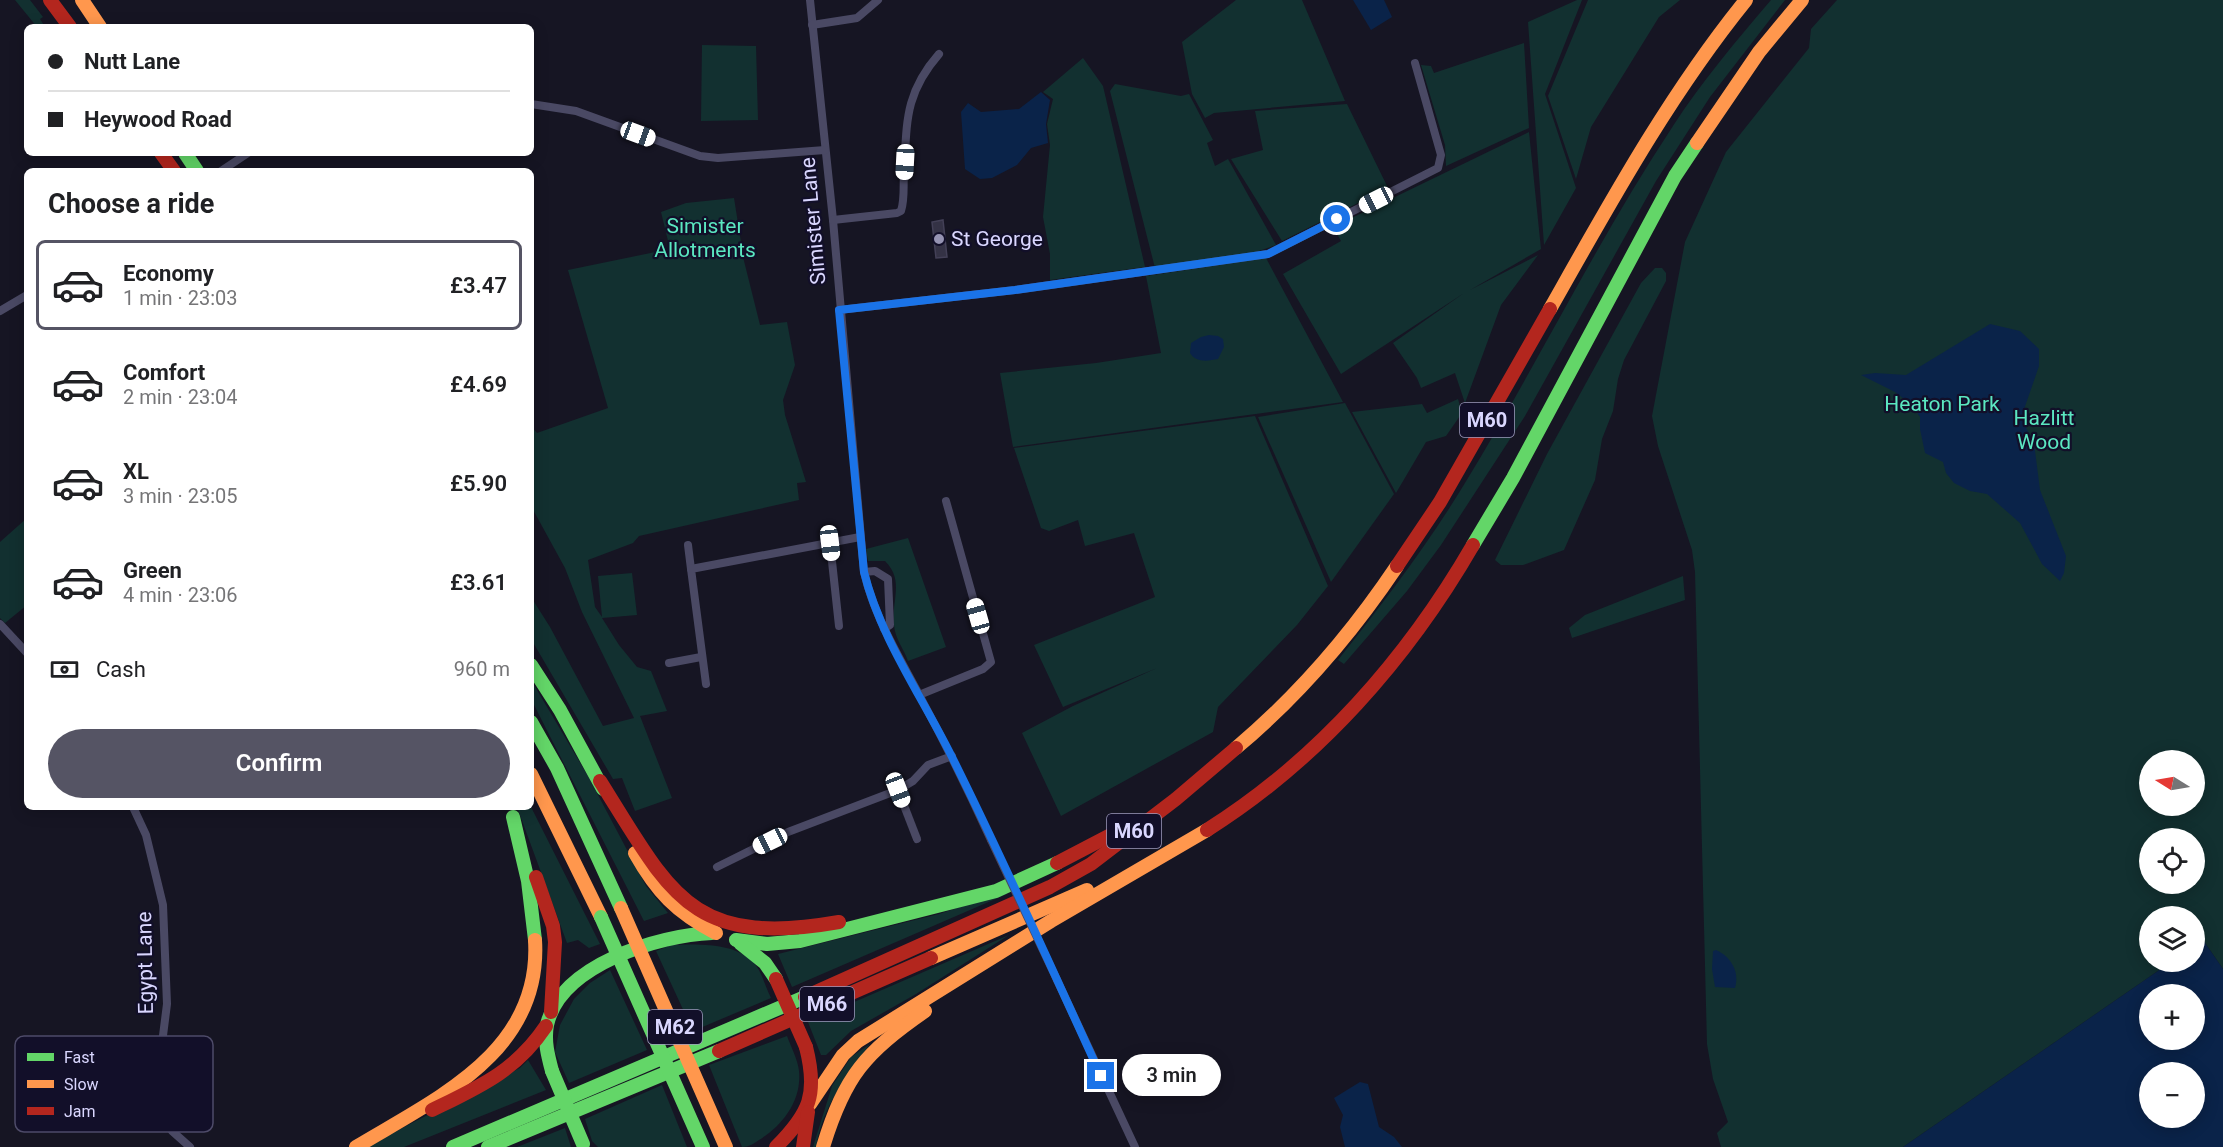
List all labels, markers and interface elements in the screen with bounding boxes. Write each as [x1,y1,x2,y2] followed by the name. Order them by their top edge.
[84,49,180,74] text: Nutt Lane
[84,107,232,132] text: Heywood Road
[618,119,658,149] car
[895,144,915,180] car
[795,156,831,286] street label: Simister Lane
[1356,184,1396,216] car
[48,188,214,220] text: Choose a ride
[1323,205,1350,232] route start
[654,214,756,262] park label: Simister Allotments
[951,227,1043,251] place label: St George
[932,232,946,246] marker: St George
[51,258,105,312] icon: car
[123,261,214,286] text: Economy
[450,273,507,298] text: £3.47
[123,286,238,310] text: 1 min · 23:03
[51,357,105,411] icon: car
[123,360,205,385] text: Comfort
[450,372,507,397] text: £4.69
[123,385,238,409] text: 2 min · 23:04
[1884,392,2000,416] park label: Heaton Park
[1460,403,1514,437] road number: M60
[2014,406,2075,454] park label: Hazlitt Wood
[51,456,105,510] icon: car
[123,459,149,484] text: XL
[450,471,507,496] text: £5.90
[123,484,238,508] text: 3 min · 23:05
[819,524,841,562] car
[51,555,105,609] icon: car
[123,558,182,583] text: Green
[450,570,507,595] text: £3.61
[123,583,238,607] text: 4 min · 23:06
[964,596,992,636] car
[48,653,81,686] icon: cash
[96,657,146,682] text: Cash
[454,657,510,681] text: 960 m
[48,729,510,798] button: Confirm
[2139,750,2205,816] north arrow
[2139,750,2205,1128] map controls
[883,770,913,810] car
[1107,814,1161,848] road number: M60
[750,825,790,857] car
[2139,828,2205,894] button: locate
[2139,906,2205,972] button: layers
[132,911,158,1015] street label: Egypt Lane
[2139,984,2205,1050] button: +
[800,987,854,1021] road number: M66
[648,1010,702,1044] road number: M62
[15,1036,213,1132] legend
[64,1048,95,1067] text: Fast
[1122,1055,1221,1097] callout: 3 min
[1087,1062,1114,1089] route end
[2139,1062,2205,1128] button: −
[1146,1063,1197,1087] text: 3 min
[64,1075,99,1094] text: Slow
[64,1102,96,1121] text: Jam

